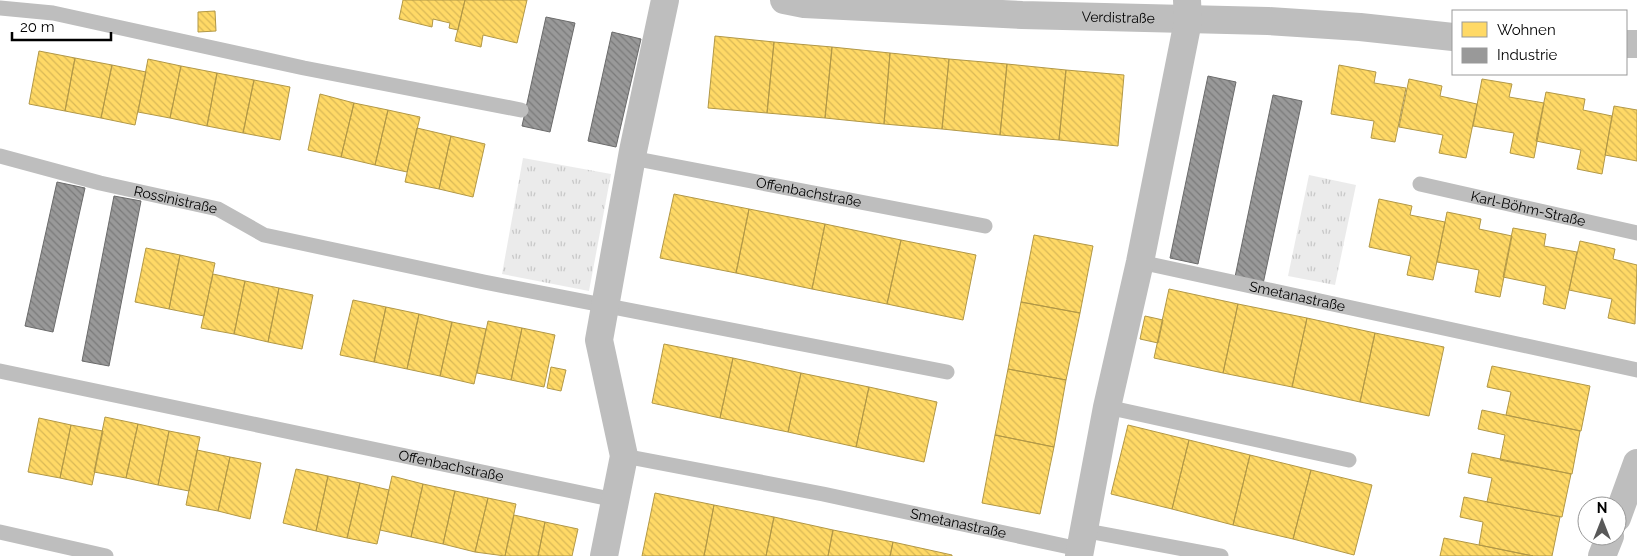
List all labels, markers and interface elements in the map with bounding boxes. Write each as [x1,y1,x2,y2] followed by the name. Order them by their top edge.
[1081,8,1155,26] street label: Verdistraße
[12,10,111,42] scale bar
[1452,10,1627,75] legend
[20,18,55,36] text: 20 m
[1497,21,1556,39] text: Wohnen
[1497,46,1558,64] text: Industrie
[755,174,863,210] street label: Offenbachstraße
[132,183,219,217] street label: Rossinistraße
[1469,188,1587,229] street label: Karl-Böhm-Straße
[1248,278,1347,314] street label: Smetanastraße
[397,447,505,484] street label: Offenbachstraße
[1577,496,1627,546] north arrow
[1597,500,1607,516] text: N
[909,505,1008,541] street label: Smetanastraße

